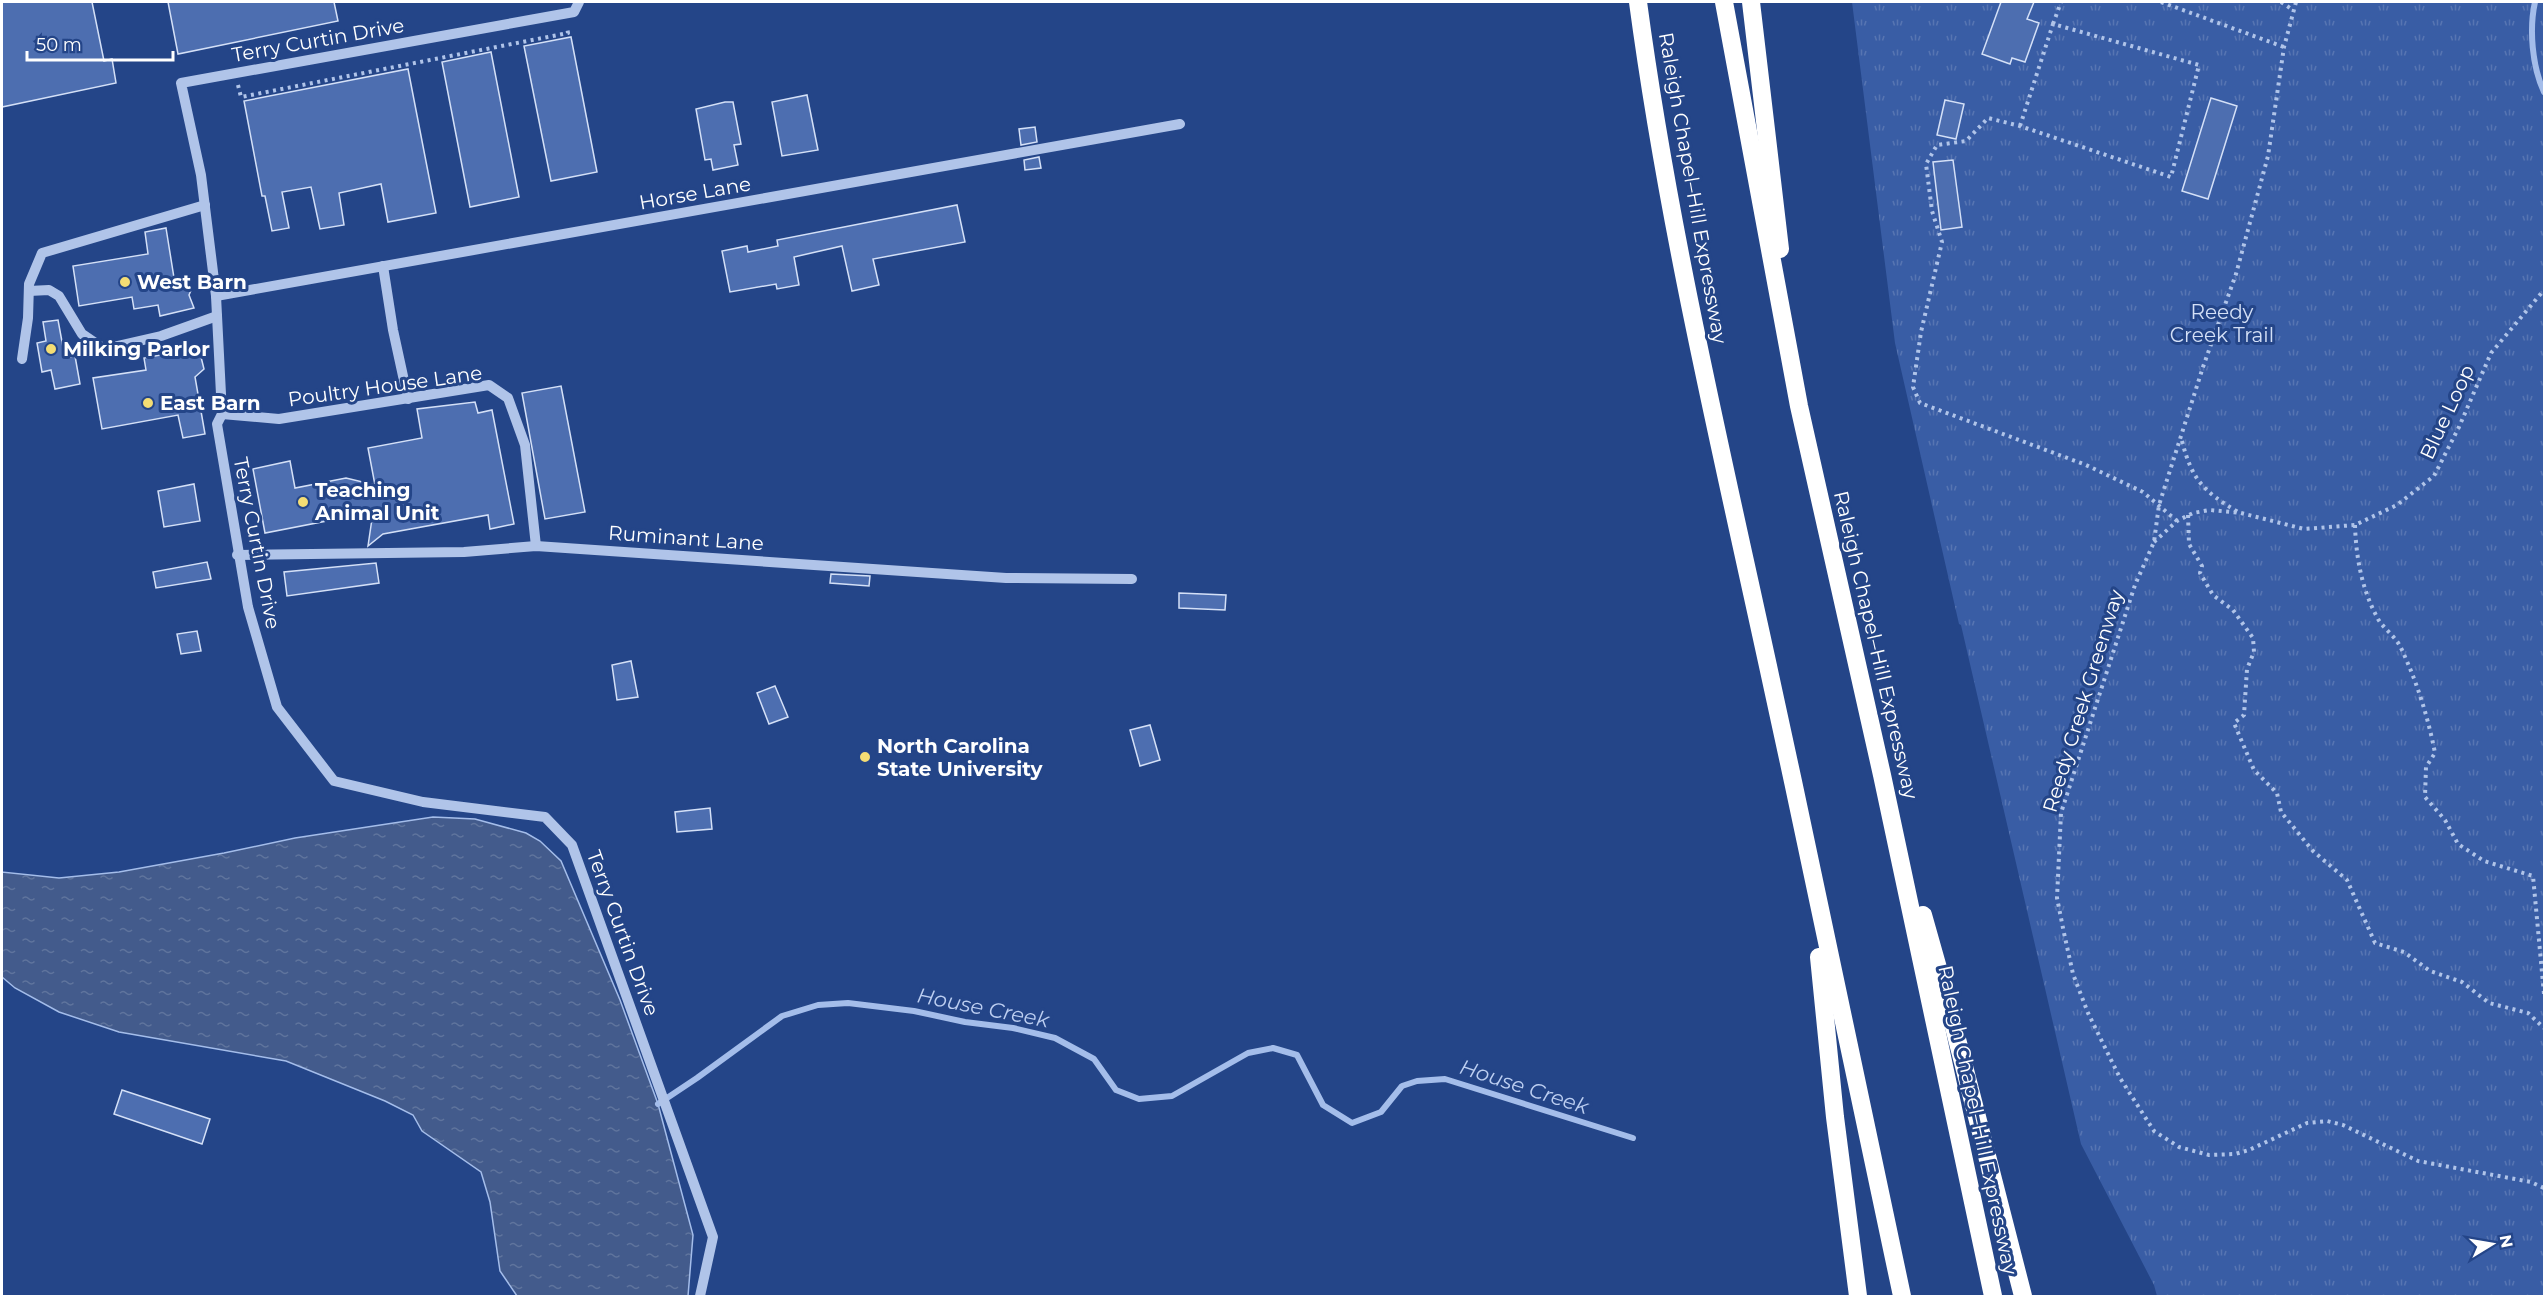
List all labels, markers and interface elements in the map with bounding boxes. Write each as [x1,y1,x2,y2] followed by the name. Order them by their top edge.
[230,13,406,67] street label: Terry Curtin Drive
[27,24,172,62] scale bar
[1654,31,1732,346] street label: Raleigh Chapel–Hill Expressway
[36,34,82,56] text: 50 m
[637,171,753,215] street label: Horse Lane
[137,270,247,294] place label: West Barn
[118,275,132,289] marker: West Barn
[2170,300,2274,347] park label: Reedy Creek Trail
[63,337,210,361] place label: Milking Parlor
[44,342,58,356] marker: Milking Parlor
[286,360,484,412] street label: Poultry House Lane
[2415,361,2479,463] street label: Blue Loop
[160,391,261,415] place label: East Barn
[141,396,155,410] marker: East Barn
[229,455,285,631] street label: Terry Curtin Drive
[314,478,440,525] place label: Teaching Animal Unit
[1829,489,1923,802] street label: Raleigh Chapel–Hill Expressway
[296,495,310,509] marker: Teaching Animal Unit
[607,521,765,555] street label: Ruminant Lane
[2038,587,2128,815] street label: Reedy Creek Greenway
[877,734,1043,781] place label: North Carolina State University
[858,750,872,764] marker: North Carolina State University
[582,847,664,1019] street label: Terry Curtin Drive
[1933,963,2023,1277] street label: Raleigh Chapel–Hill Expressway
[915,982,1053,1033] water label: House Creek
[1457,1054,1593,1120] water label: House Creek
[2462,1214,2522,1274] north arrow
[2496,1233,2517,1249] text: N

